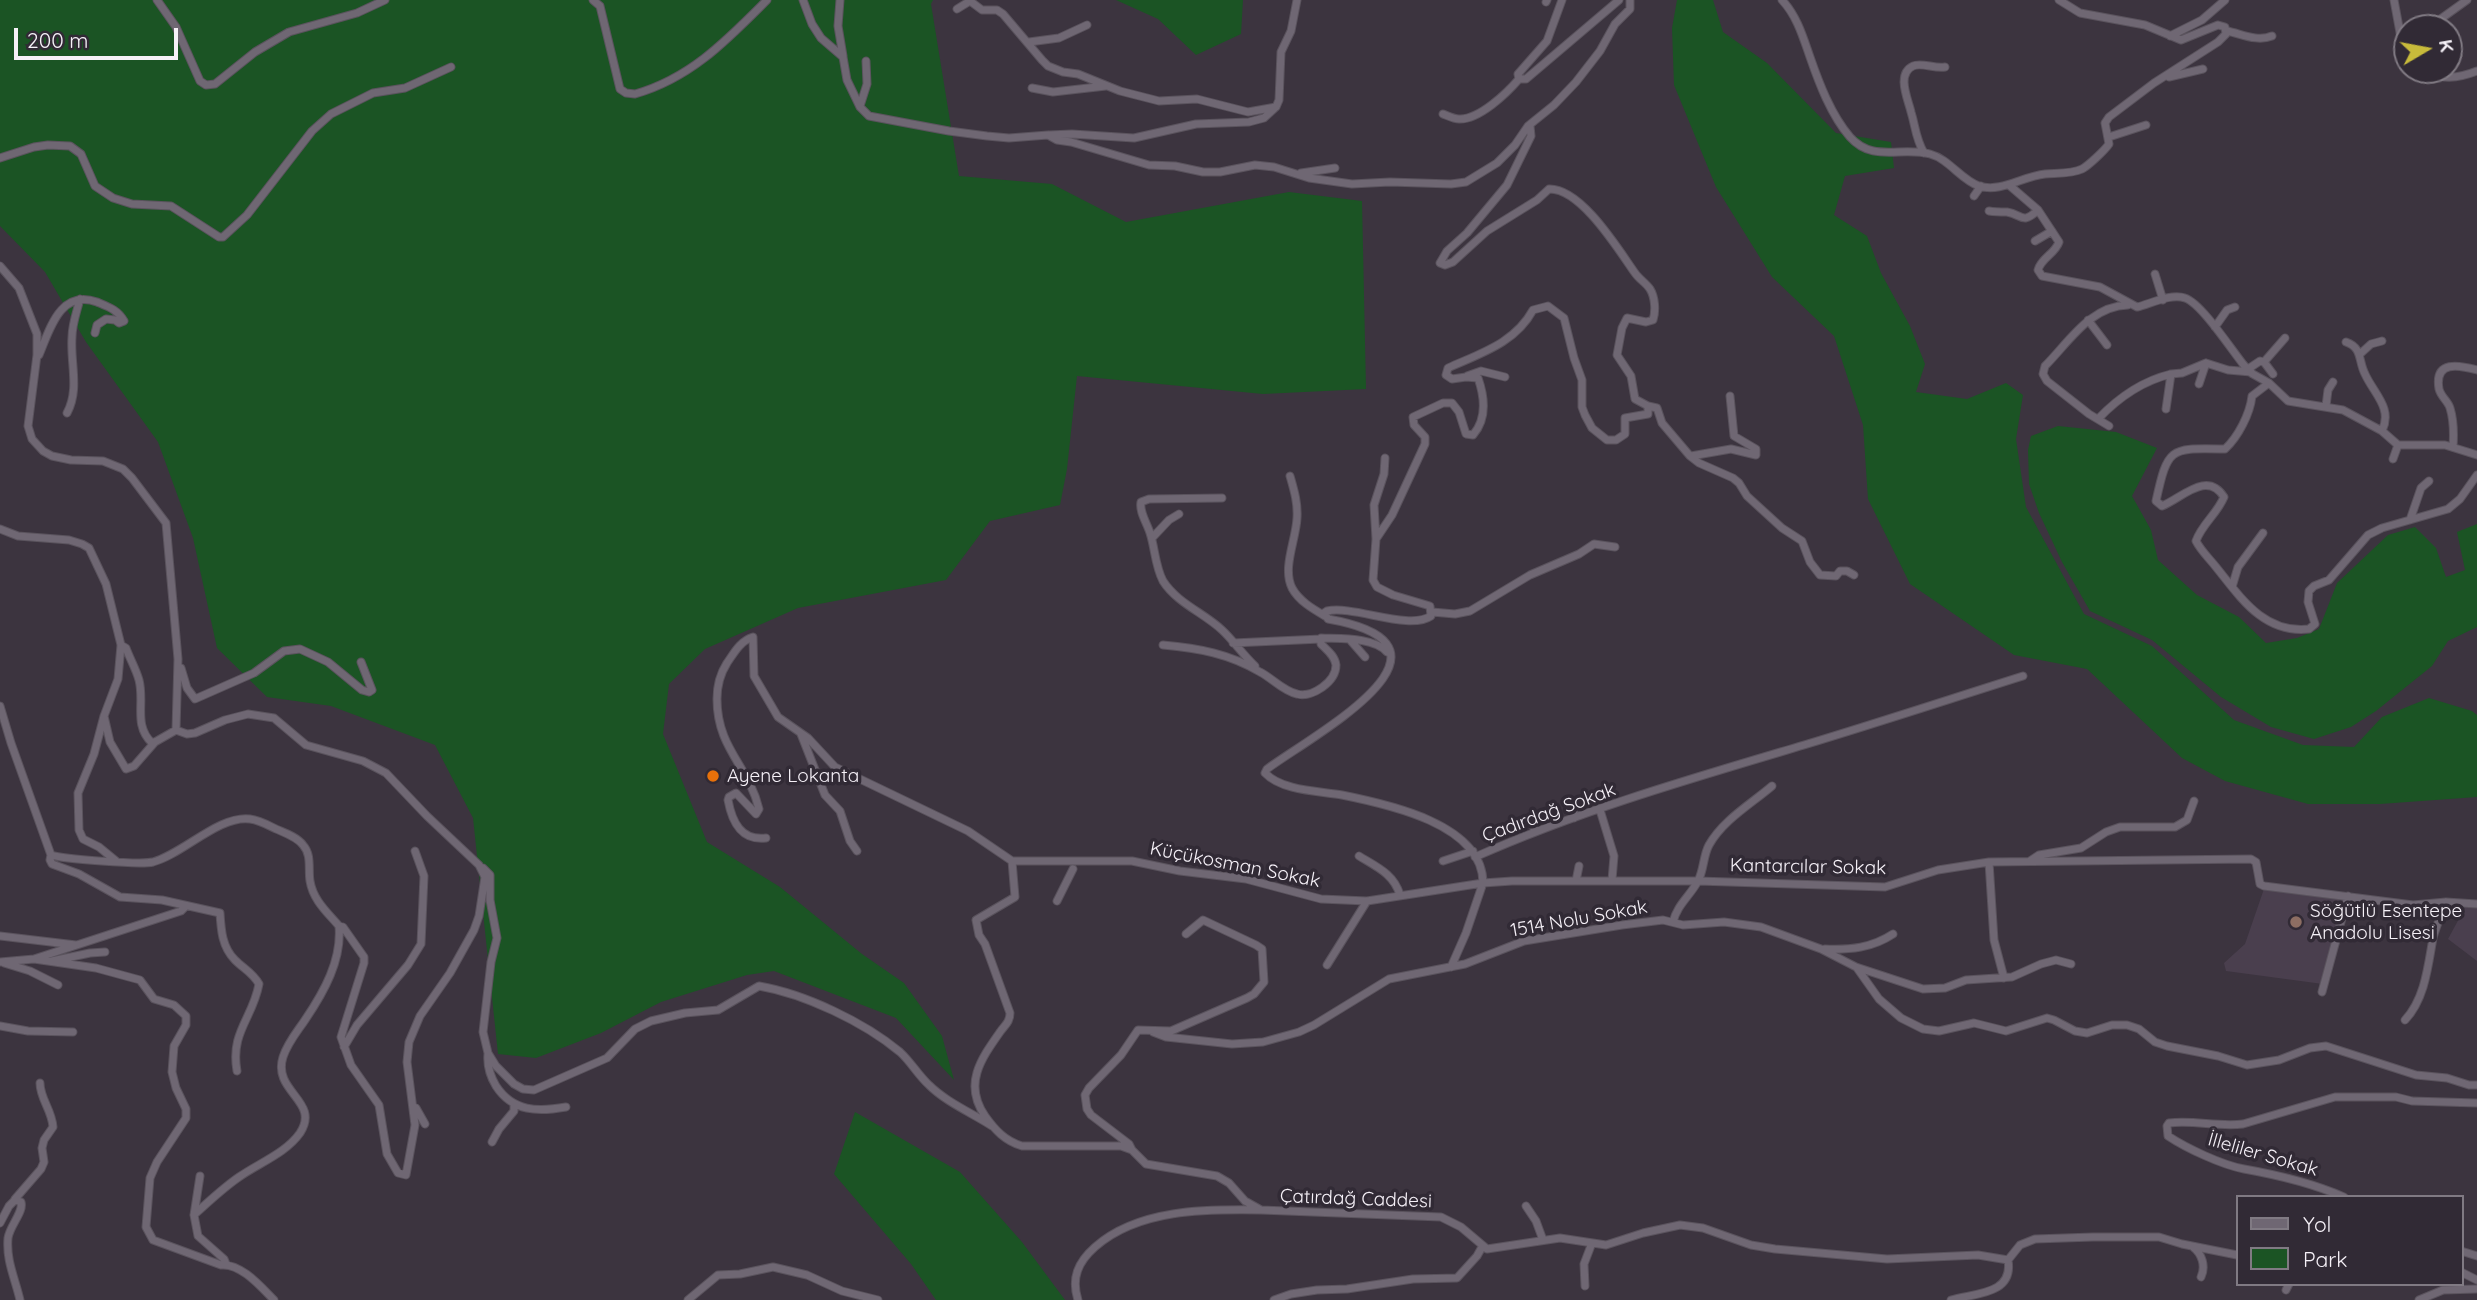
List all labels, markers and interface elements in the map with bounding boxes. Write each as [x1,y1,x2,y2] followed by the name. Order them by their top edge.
[18,14,182,58] scale bar
[2393,14,2463,84] north arrow
[27,27,89,53] text: 200 m
[2434,37,2460,54] text: K
[727,765,859,787] place label: Ayene Lokanta
[705,768,721,784] marker: Ayene Lokanta
[1479,778,1619,848] street label: Çadırdağ Sokak
[1148,837,1322,893] street label: Küçükosman Sokak
[1730,854,1886,880] street label: Kantarcılar Sokak
[1509,896,1649,942] street label: 1514 Nolu Sokak
[2310,900,2462,944] place label: Söğütlü Esentepe Anadolu Lisesi
[2288,914,2304,930] marker: Söğütlü Esentepe Anadolu Lisesi
[2205,1128,2321,1182] street label: İlleliler Sokak
[1280,1185,1432,1213] street label: Çatırdağ Caddesi
[2236,1195,2463,1286] legend
[2303,1211,2331,1237] text: Yol
[2303,1246,2347,1272] text: Park

